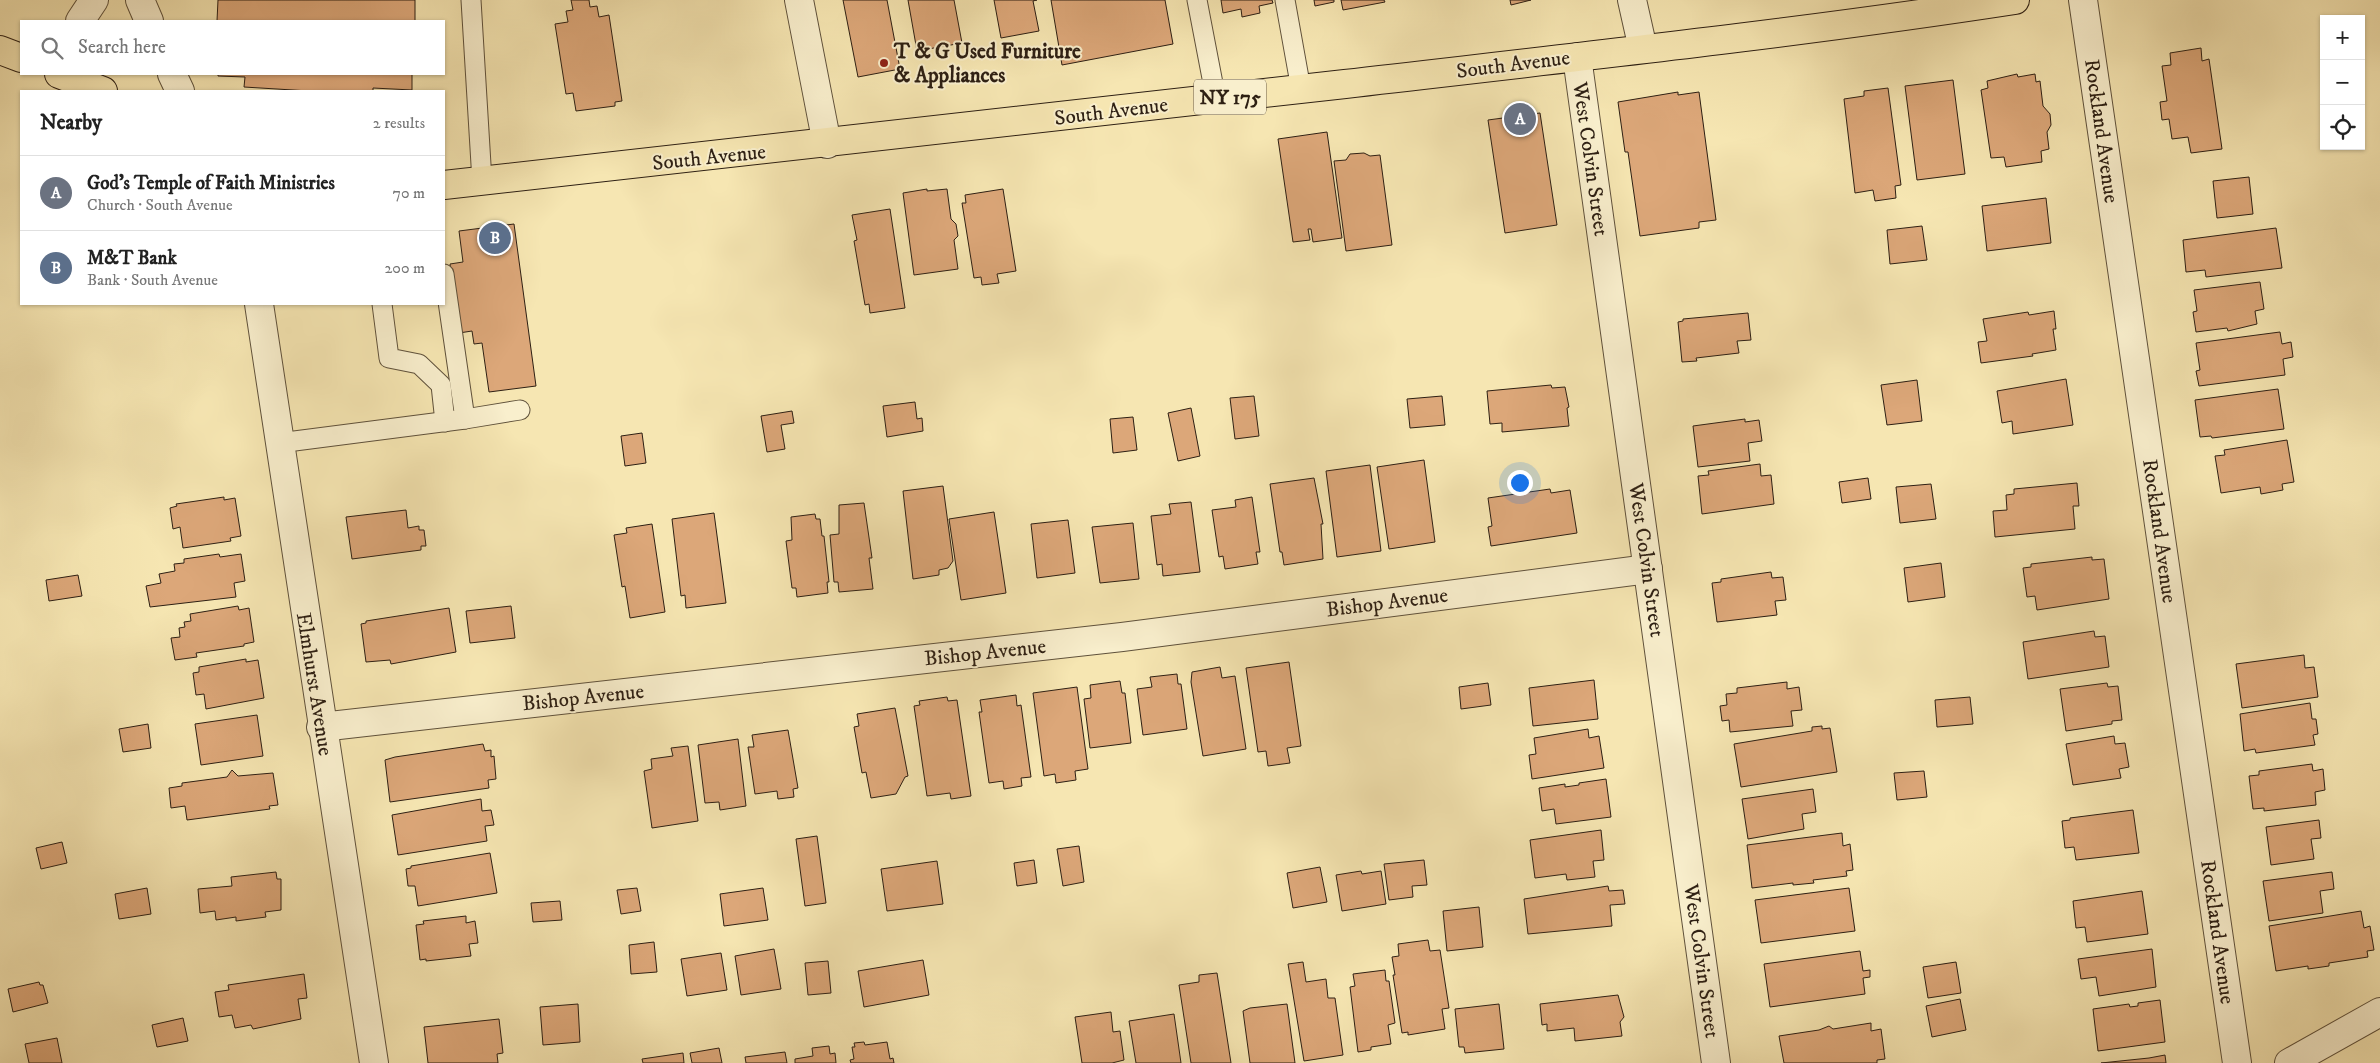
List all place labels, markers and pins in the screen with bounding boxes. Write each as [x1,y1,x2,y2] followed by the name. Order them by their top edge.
[893,39,1081,89] place label: T & G Used Furniture & Appliances
[878,57,890,69] marker: T & G Used Furniture & Appliances
[1504,100,1536,138] pin: A
[479,219,511,257] pin: B

